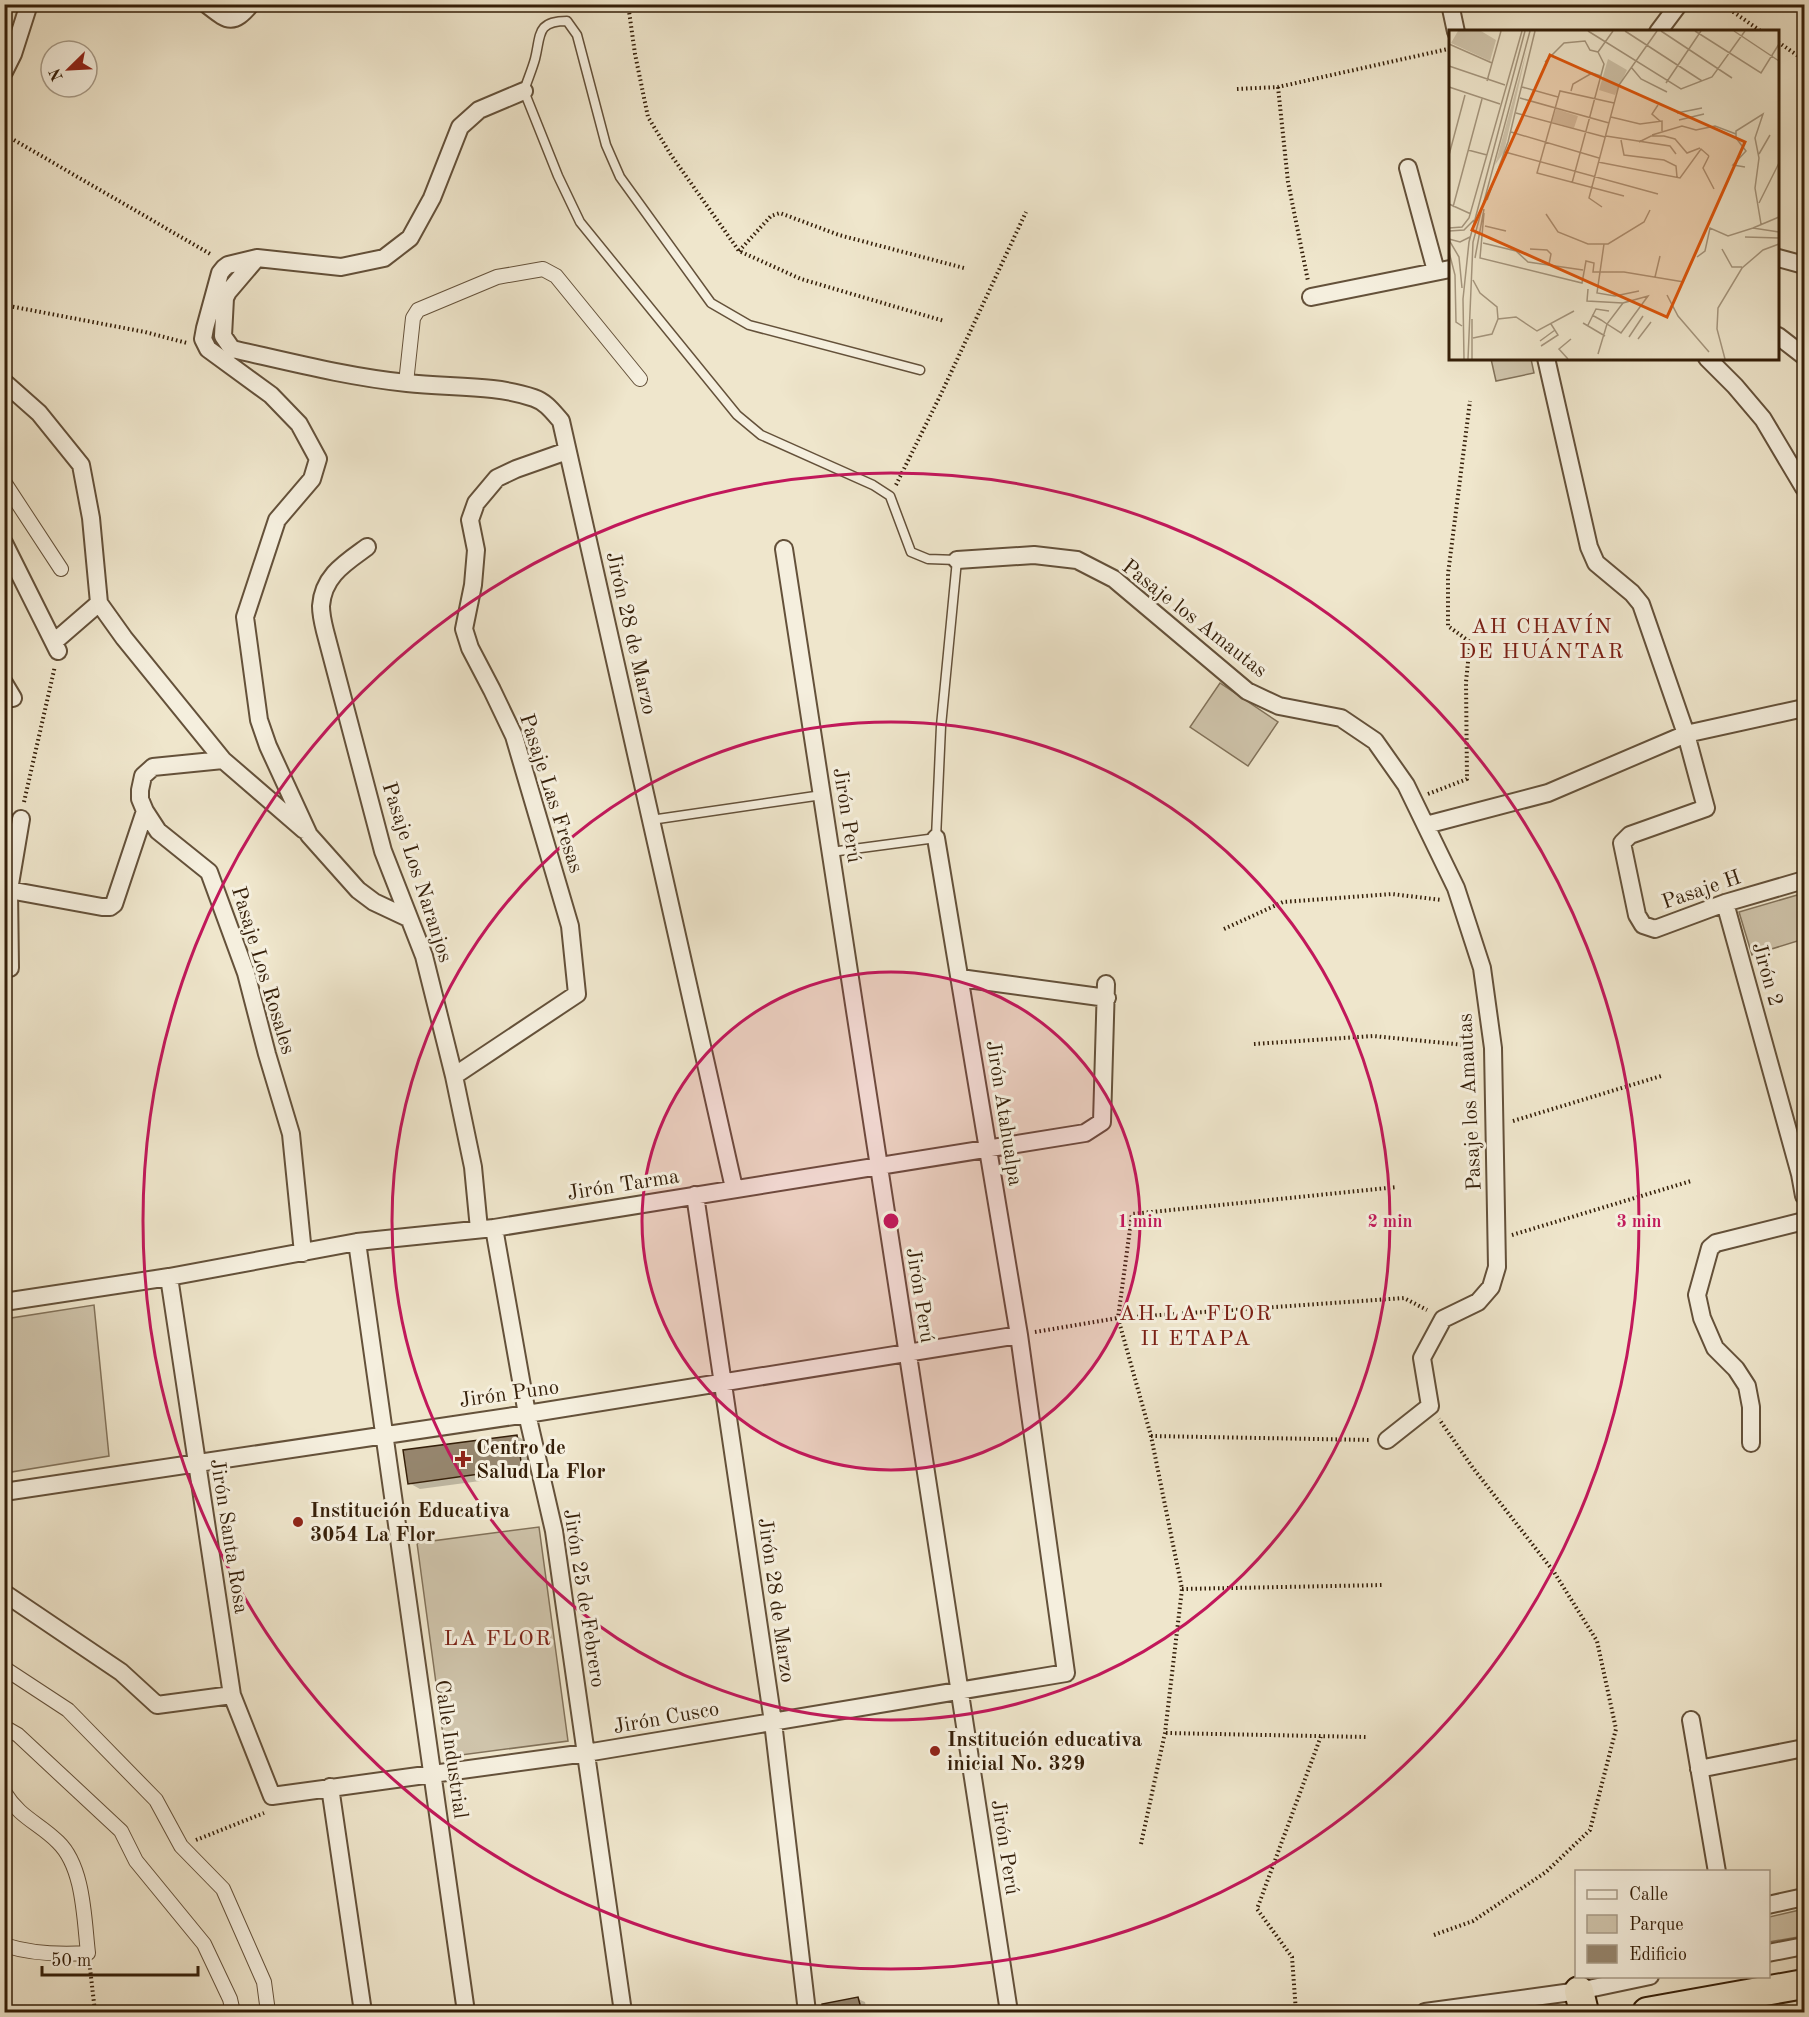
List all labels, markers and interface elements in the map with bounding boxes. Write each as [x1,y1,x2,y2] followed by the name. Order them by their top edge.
[1449,30,1779,360] inset map
[39,39,99,99] north arrow
[47,65,67,83] text: N
[602,550,659,717] street label: Jirón 28 de Marzo
[1118,556,1271,682] street label: Pasaje los Amautas
[1459,613,1625,663] district label: AH CHAVÍN DE HUÁNTAR
[515,711,586,876] street label: Pasaje Las Fresas
[829,766,864,864] street label: Jirón Perú
[378,780,456,965] street label: Pasaje Los Naranjos
[1659,867,1744,914] street label: Pasaje H
[227,884,298,1057] street label: Pasaje Los Rosales
[1747,940,1786,1009] street label: Jirón 2
[1455,1013,1486,1191] street label: Pasaje los Amautas
[982,1039,1025,1187] street label: Jirón Atahualpa
[566,1166,681,1205] street label: Jirón Tarma
[881,1211,901,1231] centre of rings
[1117,1213,1163,1231] text: 1 min
[1367,1213,1413,1231] text: 2 min
[1616,1213,1662,1231] text: 3 min
[902,1246,937,1344] street label: Jirón Perú
[1119,1303,1273,1350] district label: AH LA FLOR II ETAPA
[458,1377,560,1412] street label: Jirón Puno
[476,1438,606,1483] place label: Centro de Salud La Flor
[454,1450,472,1468] marker: Centro de Salud La Flor
[206,1457,251,1615] street label: Jirón Santa Rosa
[310,1501,510,1546] place label: Institución Educativa 3054 La Flor
[559,1508,608,1689] street label: Jirón 25 de Febrero
[291,1515,305,1529] marker: Institución Educativa 3054 La Flor
[754,1516,797,1684] street label: Jirón 28 de Marzo
[444,1628,552,1650] district label: LA FLOR
[430,1678,471,1820] street label: Calle Industrial
[612,1699,721,1738] street label: Jirón Cusco
[947,1730,1143,1775] place label: Institución educativa inicial No. 329
[928,1744,942,1758] marker: Institución educativa inicial No. 329
[987,1798,1022,1896] street label: Jirón Perú
[1575,1870,1770,1978] legend
[1629,1886,1668,1904] text: Calle
[1629,1916,1684,1934] text: Parque
[42,1939,198,1977] scale bar
[1629,1946,1687,1964] text: Edificio
[51,1952,91,1970] text: 50 m

